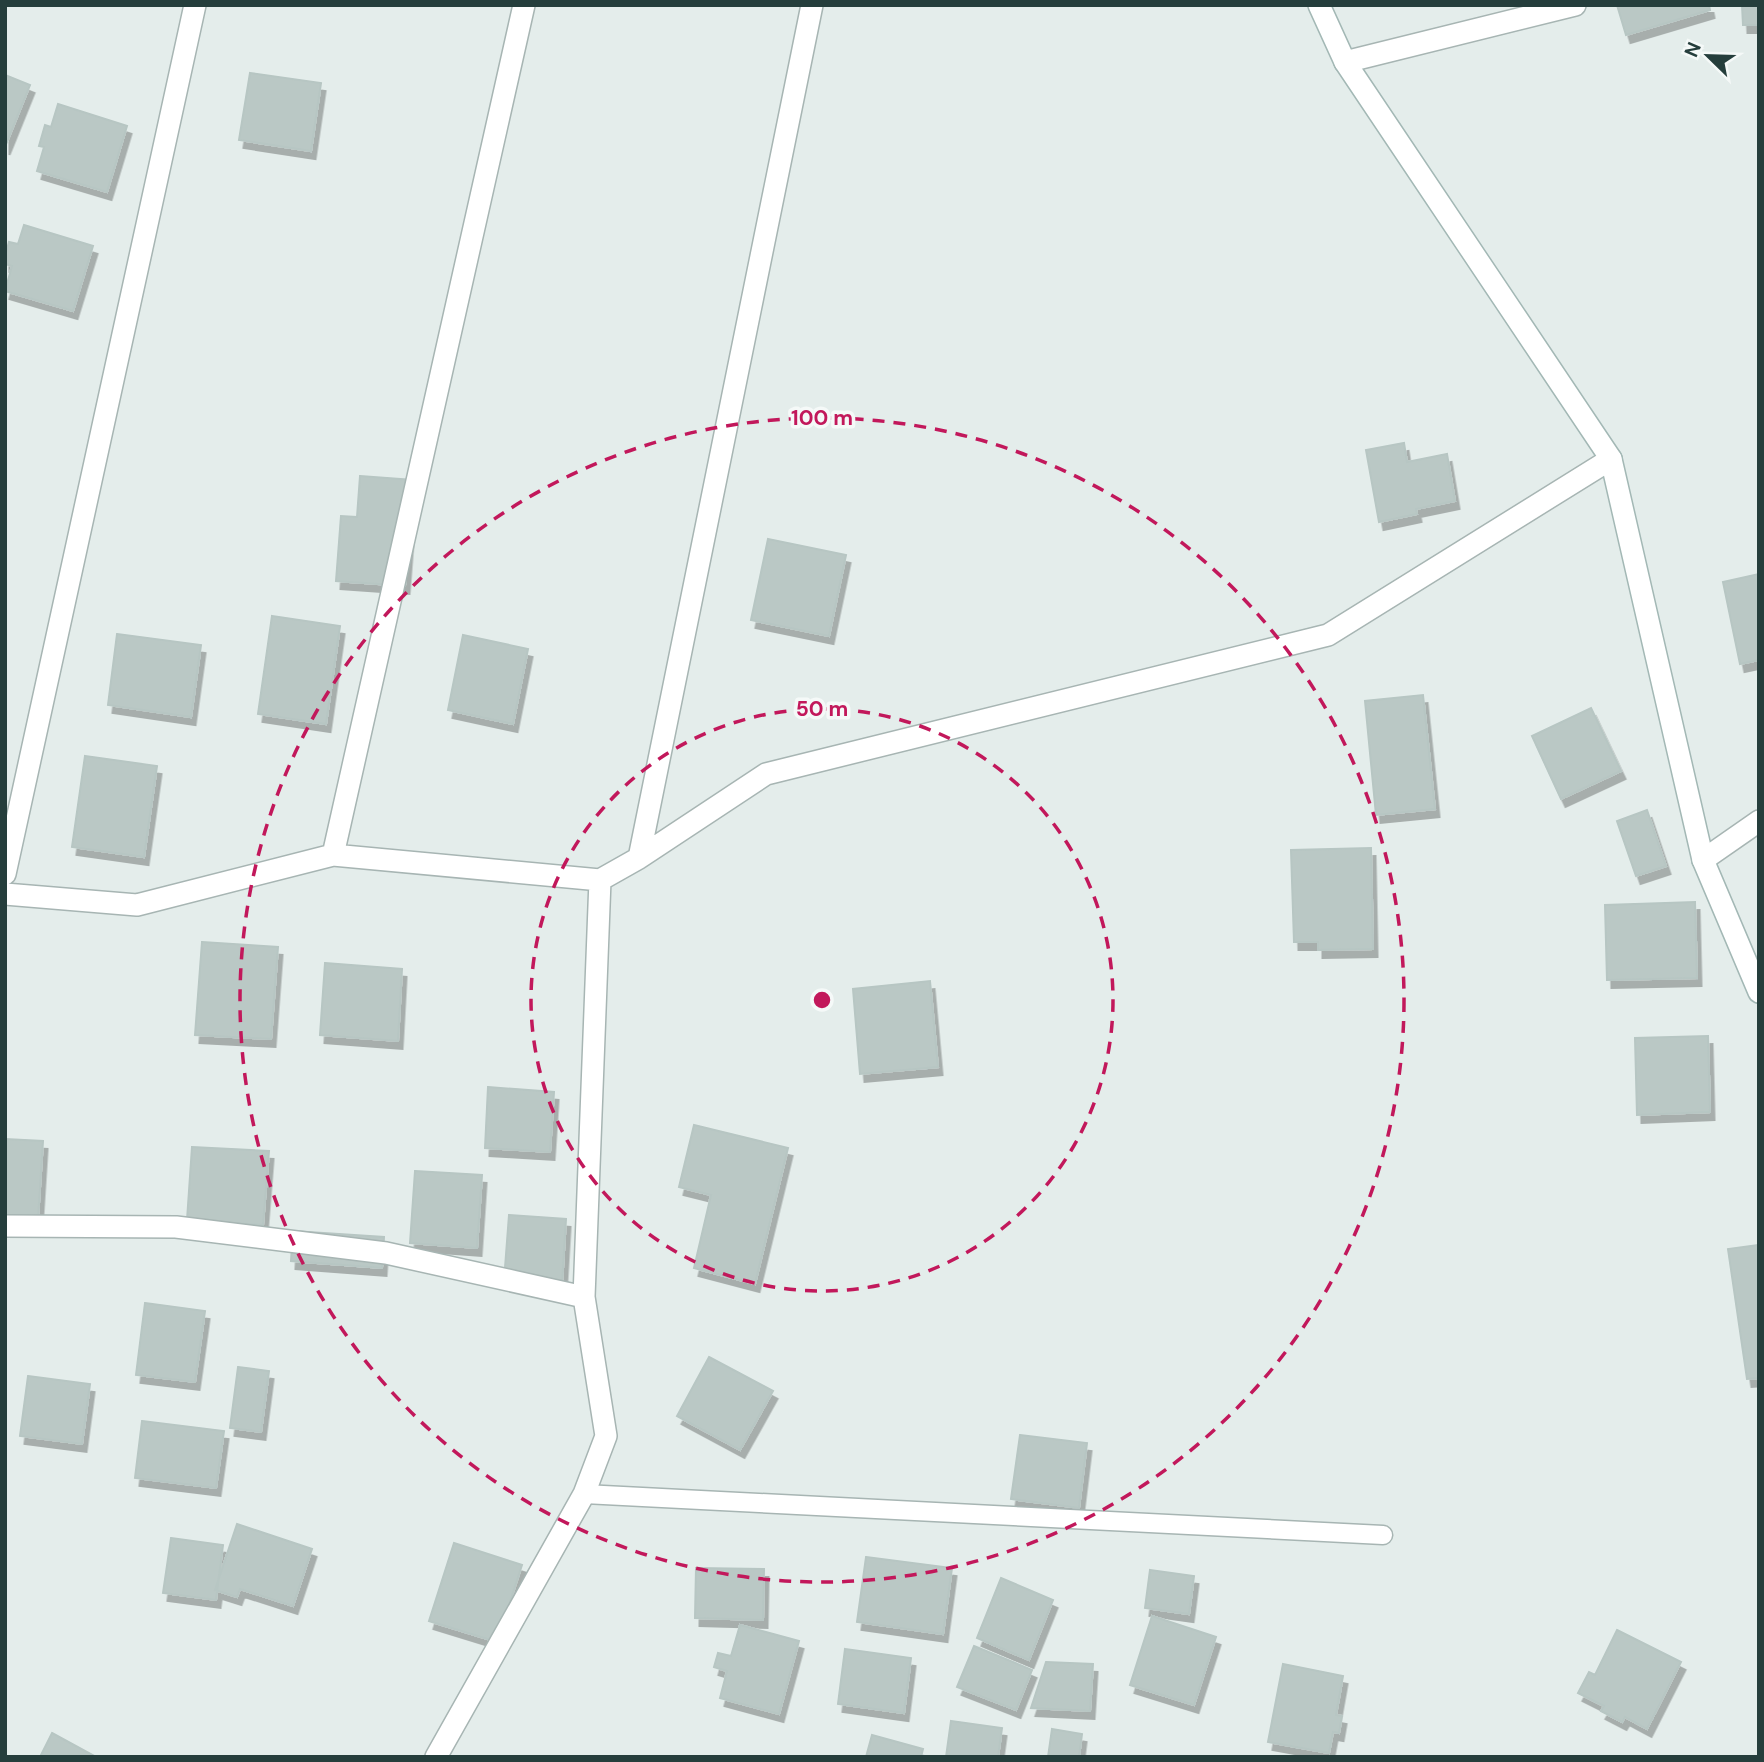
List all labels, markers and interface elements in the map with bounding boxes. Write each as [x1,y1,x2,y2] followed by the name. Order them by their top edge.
[1673,21,1743,91] north arrow
[1679,38,1707,61] text: N
[791,404,853,432] text: 100 m
[796,695,848,723] text: 50 m
[810,988,834,1012] centre of rings

